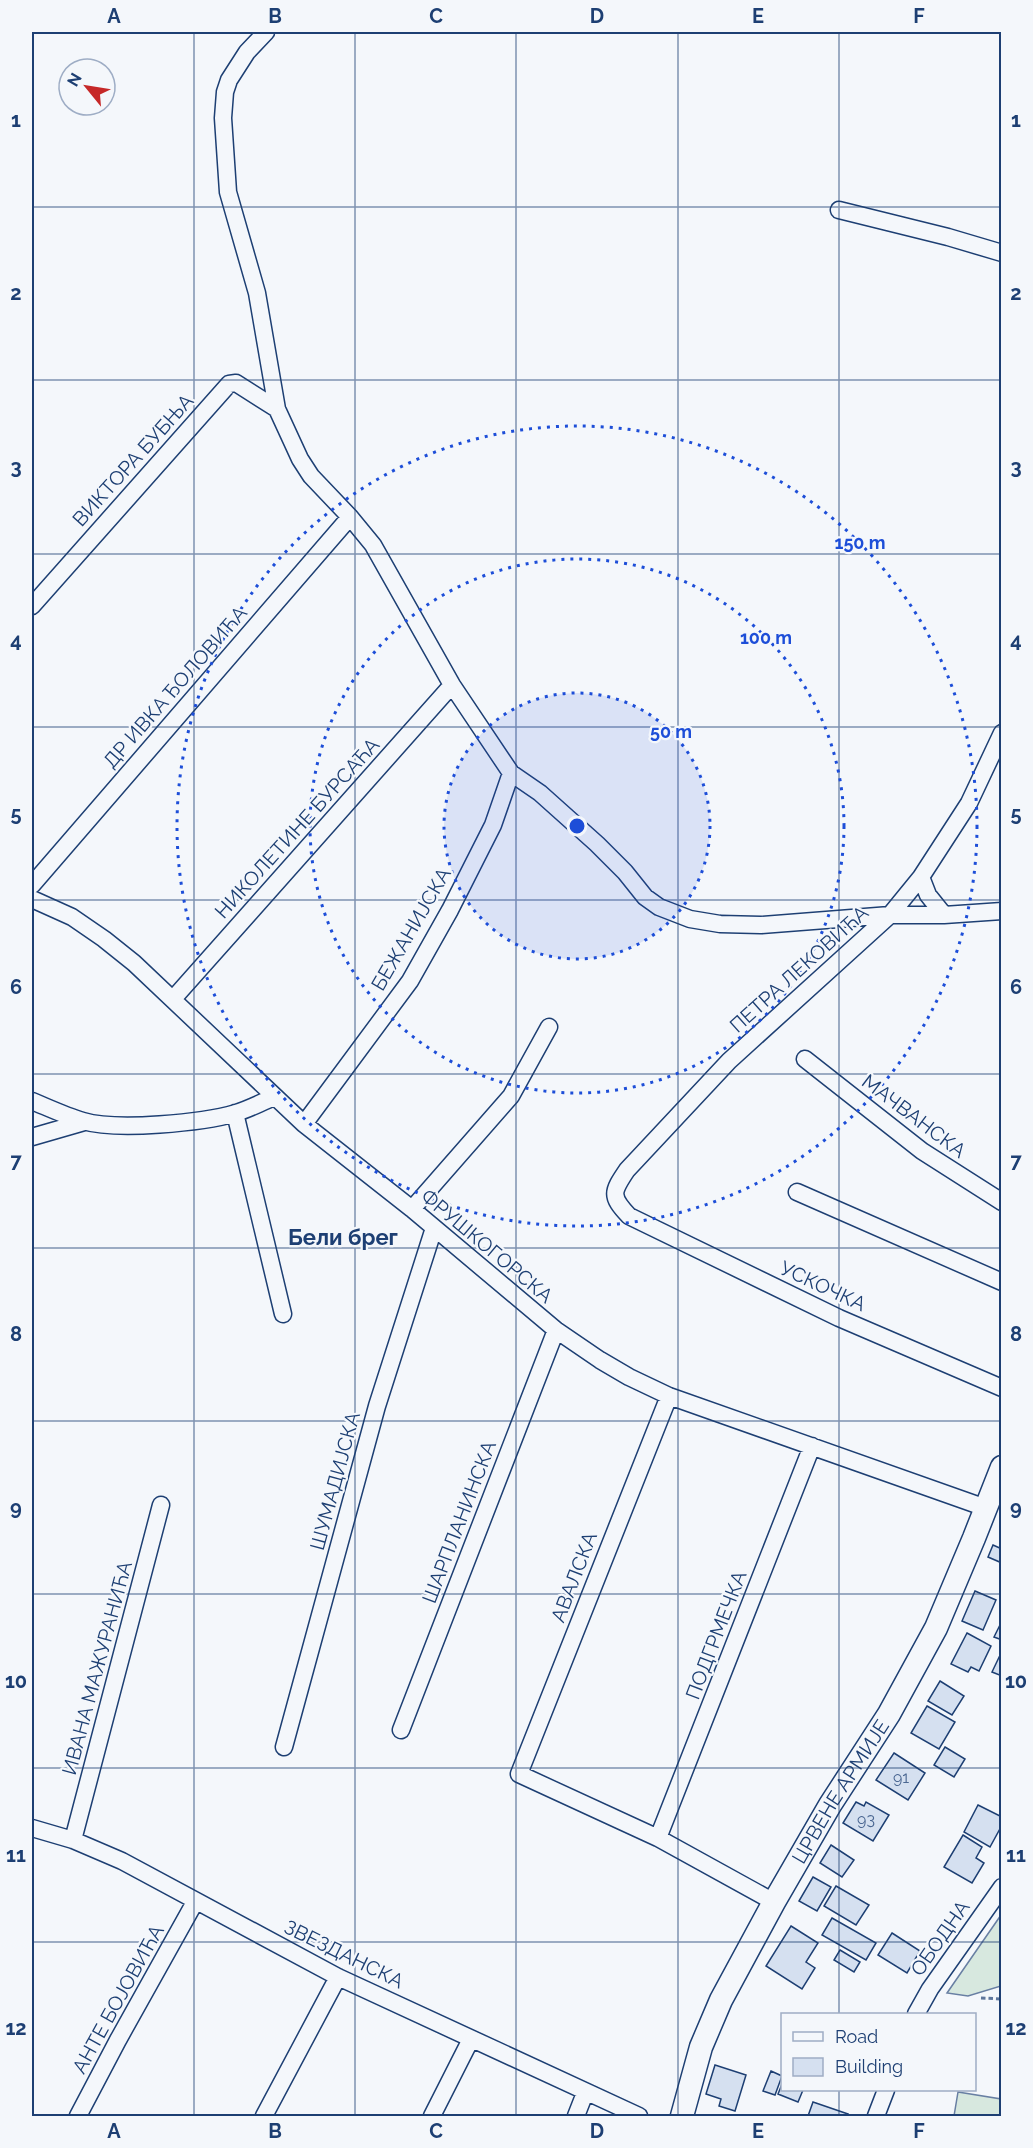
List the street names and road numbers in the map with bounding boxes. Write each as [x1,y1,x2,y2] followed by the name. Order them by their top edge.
[67,389,199,531] street label: ВИКТОРА БУБЊА
[98,601,252,773] street label: ДР ИВКА ЂОЛОВИЋА
[210,733,385,923] street label: НИКОЛЕТИНЕ БУРСАЋА
[366,863,456,995] street label: БЕЖАНИЈСКА
[725,900,874,1038] street label: ПЕТРА ЛЕКОВИЋА
[857,1069,971,1163] street label: МАЧВАНСКА
[416,1184,558,1308] street label: ФРУШКОГОРСКА
[776,1256,870,1317] street label: УСКОЧКА
[305,1409,365,1553] street label: ШУМАДИЈСКА
[417,1437,501,1607] street label: ШАРПЛАНИНСКА
[546,1528,602,1625] street label: АВАЛСКА
[57,1558,137,1778] street label: ИВАНА МАЖУРАНИЋА
[680,1567,752,1703] street label: ПОДГРМЕЧКА
[787,1715,894,1868] street label: ЦРВЕНЕ АРМИЈЕ
[905,1895,975,1980] street label: ОБОДНА
[280,1915,408,1994] street label: ЗВЕЗДАНСКА
[67,1920,169,2078] street label: АНТЕ БОЈОВИЋА

